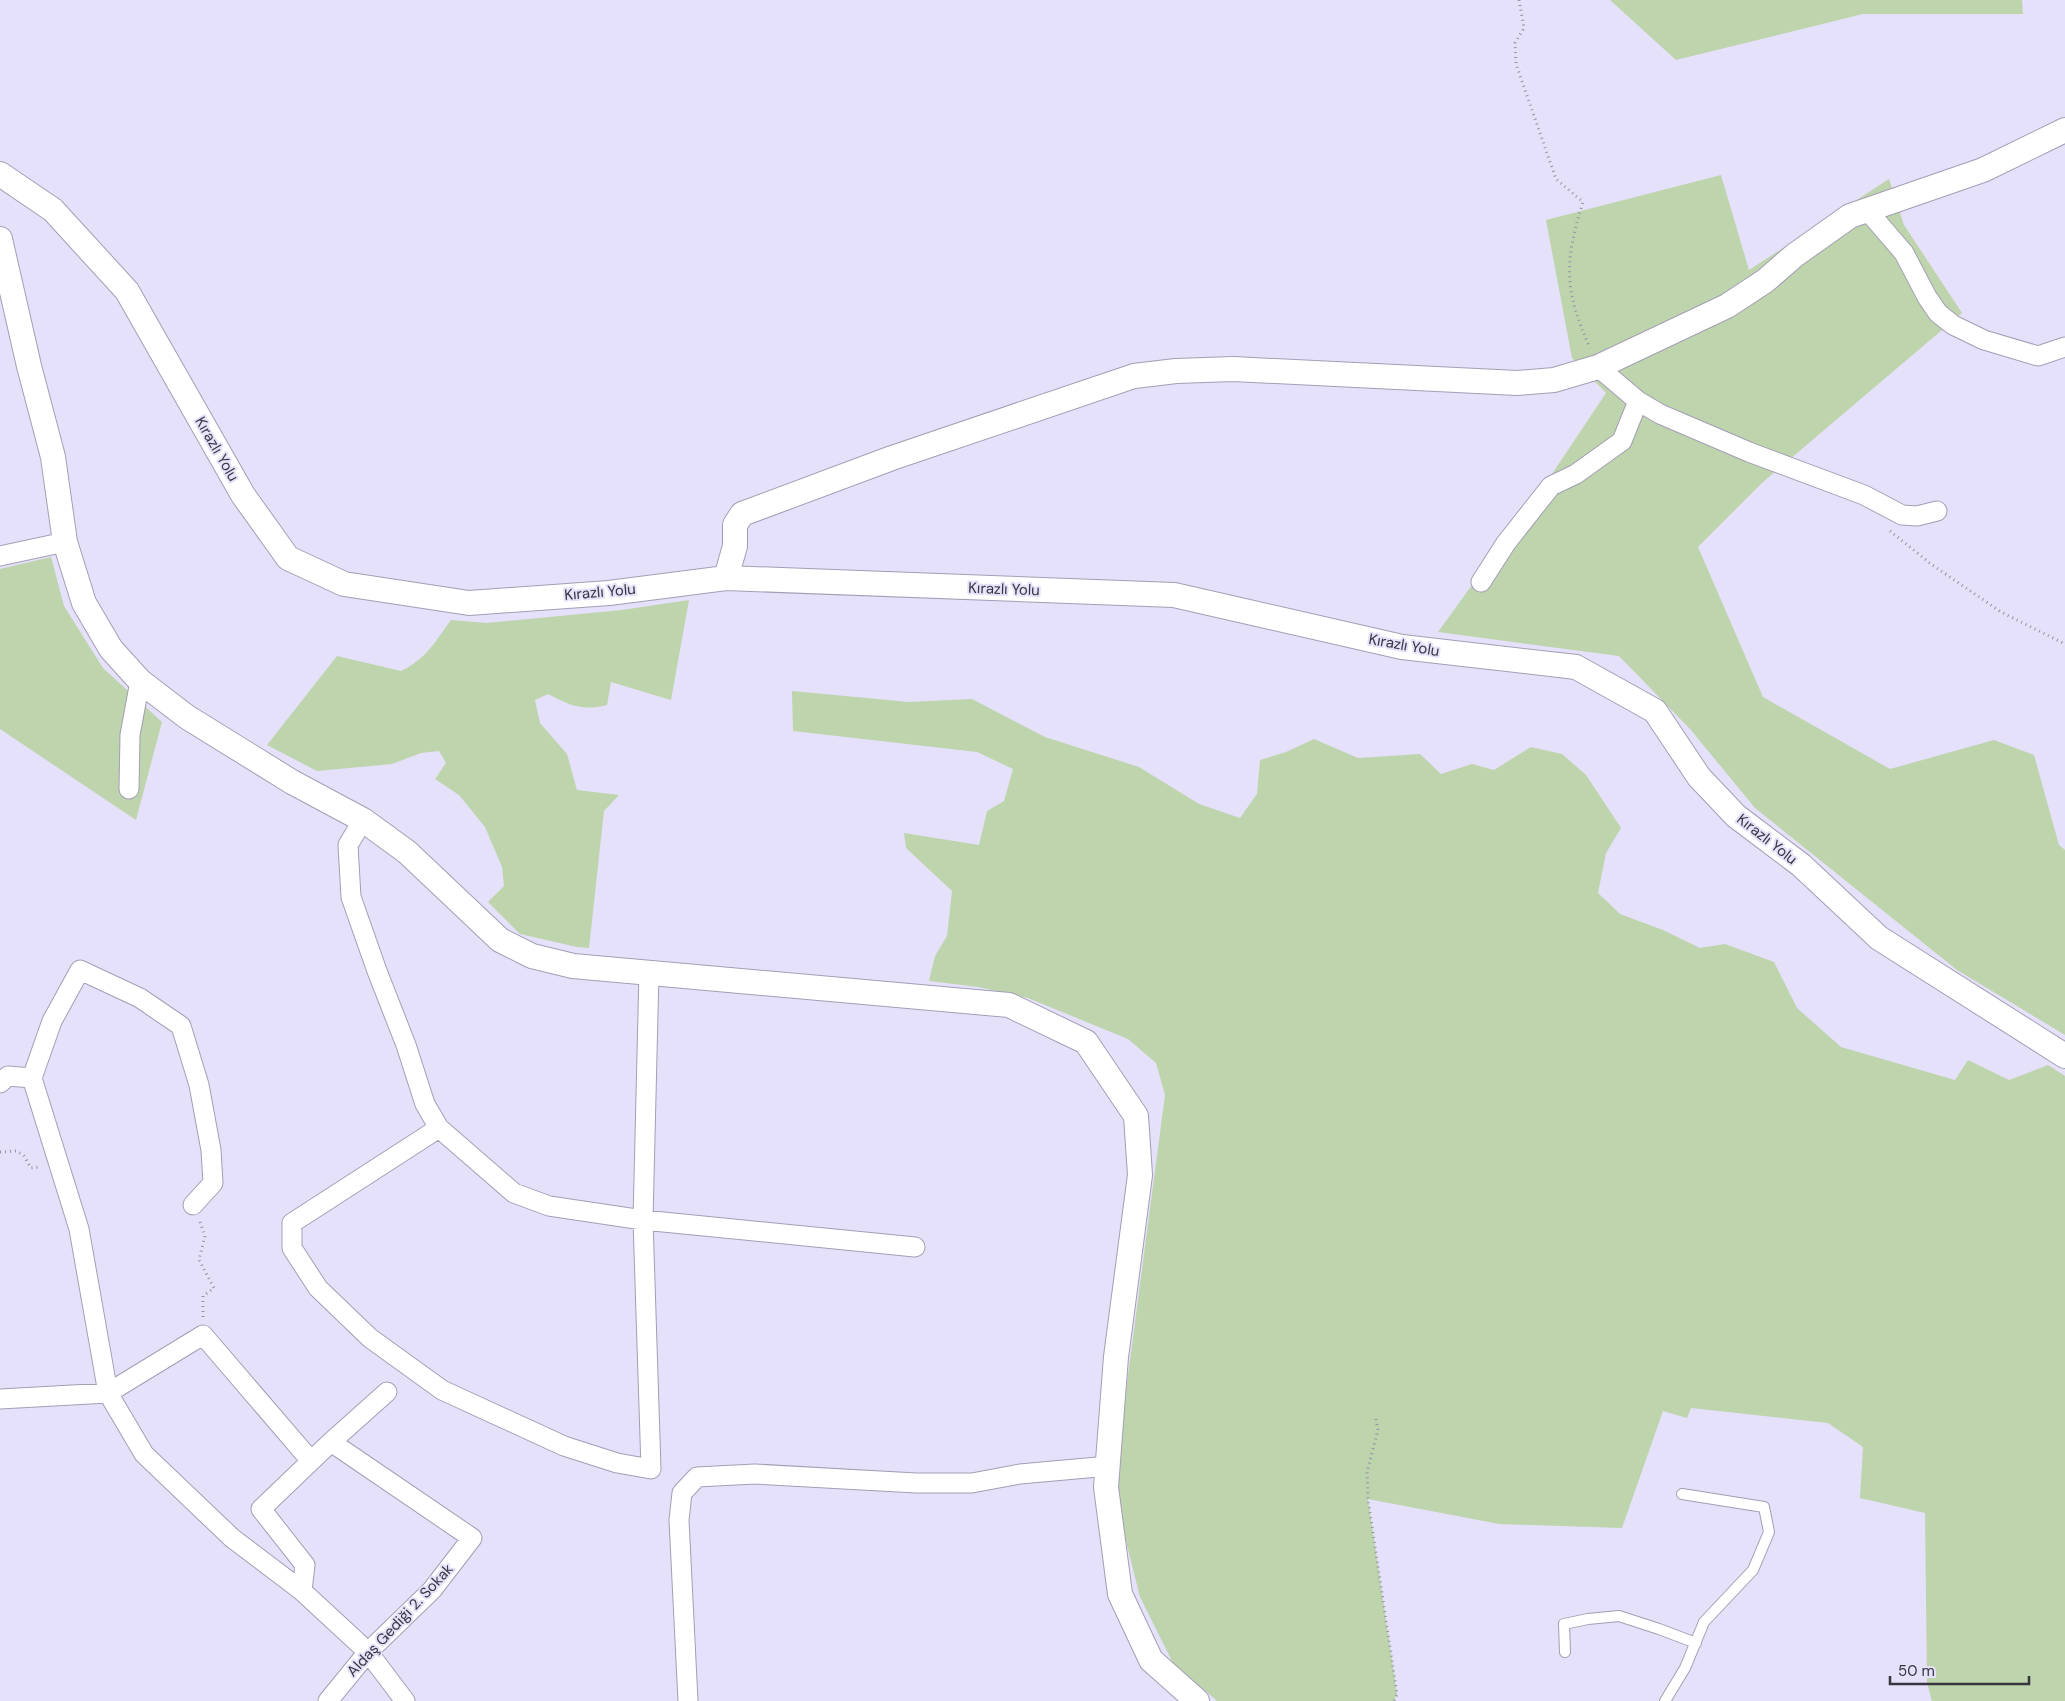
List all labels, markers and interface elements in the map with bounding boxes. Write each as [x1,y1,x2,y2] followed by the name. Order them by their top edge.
[190,413,244,485] street label: Kırazlı Yolu
[968,578,1040,600] street label: Kırazlı Yolu
[563,579,637,605] street label: Kırazlı Yolu
[1367,629,1441,661] street label: Kırazlı Yolu
[1733,809,1801,869] street label: Kırazlı Yolu
[342,1559,458,1681] street label: Aldaş Gediği 2. Sokak
[1890,1654,2029,1686] scale bar
[1898,1661,1935,1681] text: 50 m

